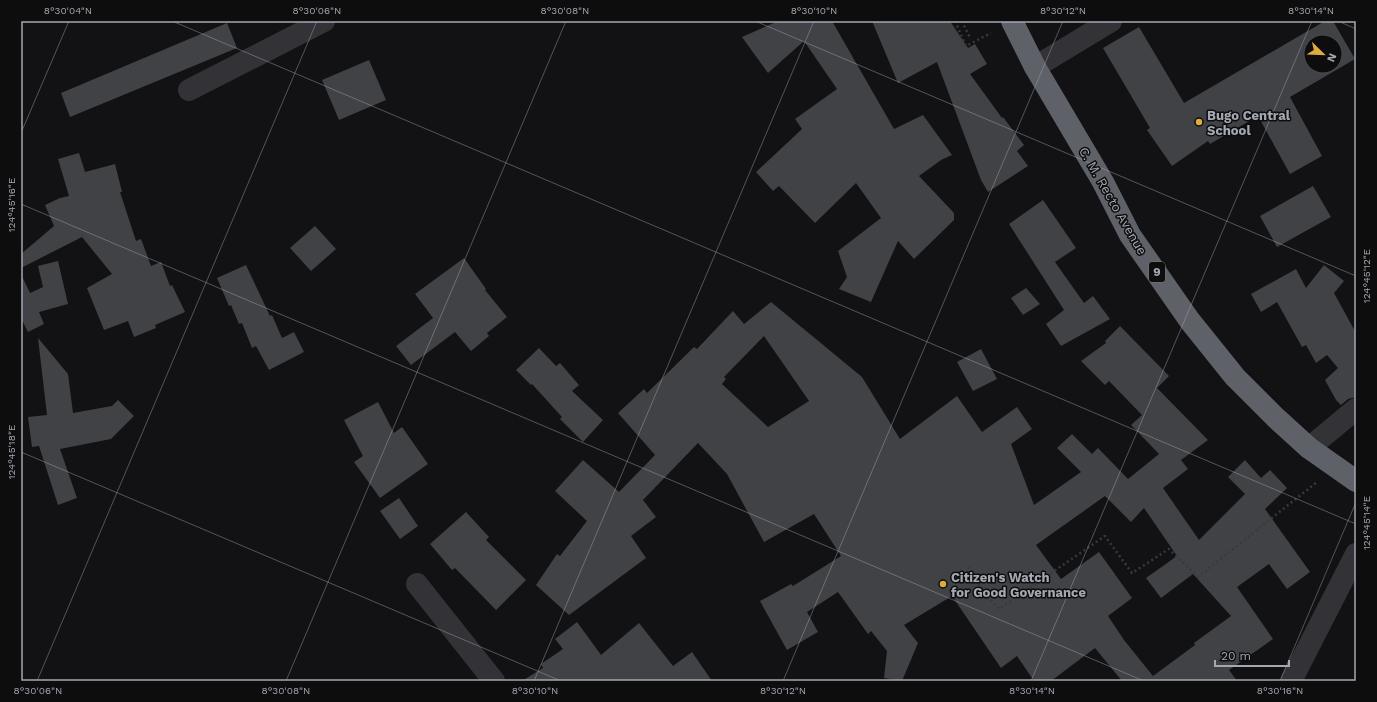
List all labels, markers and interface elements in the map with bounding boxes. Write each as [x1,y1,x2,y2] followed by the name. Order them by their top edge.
[44,5,92,16] text: 8°30'04"N
[293,5,341,16] text: 8°30'06"N
[541,5,589,16] text: 8°30'08"N
[791,5,837,16] text: 8°30'10"N
[1040,5,1086,16] text: 8°30'12"N
[1288,5,1334,16] text: 8°30'14"N
[1303,34,1343,74] north arrow
[1324,51,1339,64] text: N
[1207,108,1291,138] place label: Bugo Central School
[1194,117,1204,127] marker: Bugo Central School
[1076,144,1150,258] street label: C. M. Recto Avenue
[6,178,17,232] text: 124°45'16"E
[1361,249,1372,303] text: 124°45'12"E
[1149,262,1165,282] road number: 9
[6,425,17,479] text: 124°45'18"E
[1361,496,1372,550] text: 124°45'14"E
[951,570,1086,600] place label: Citizen's Watch for Good Governance
[938,579,948,589] marker: Citizen's Watch for Good Governance
[1215,642,1289,668] scale bar
[1221,649,1251,663] text: 20 m
[14,685,62,696] text: 8°30'06"N
[262,685,310,696] text: 8°30'08"N
[512,685,558,696] text: 8°30'10"N
[760,685,806,696] text: 8°30'12"N
[1009,685,1055,696] text: 8°30'14"N
[1257,685,1303,696] text: 8°30'16"N

